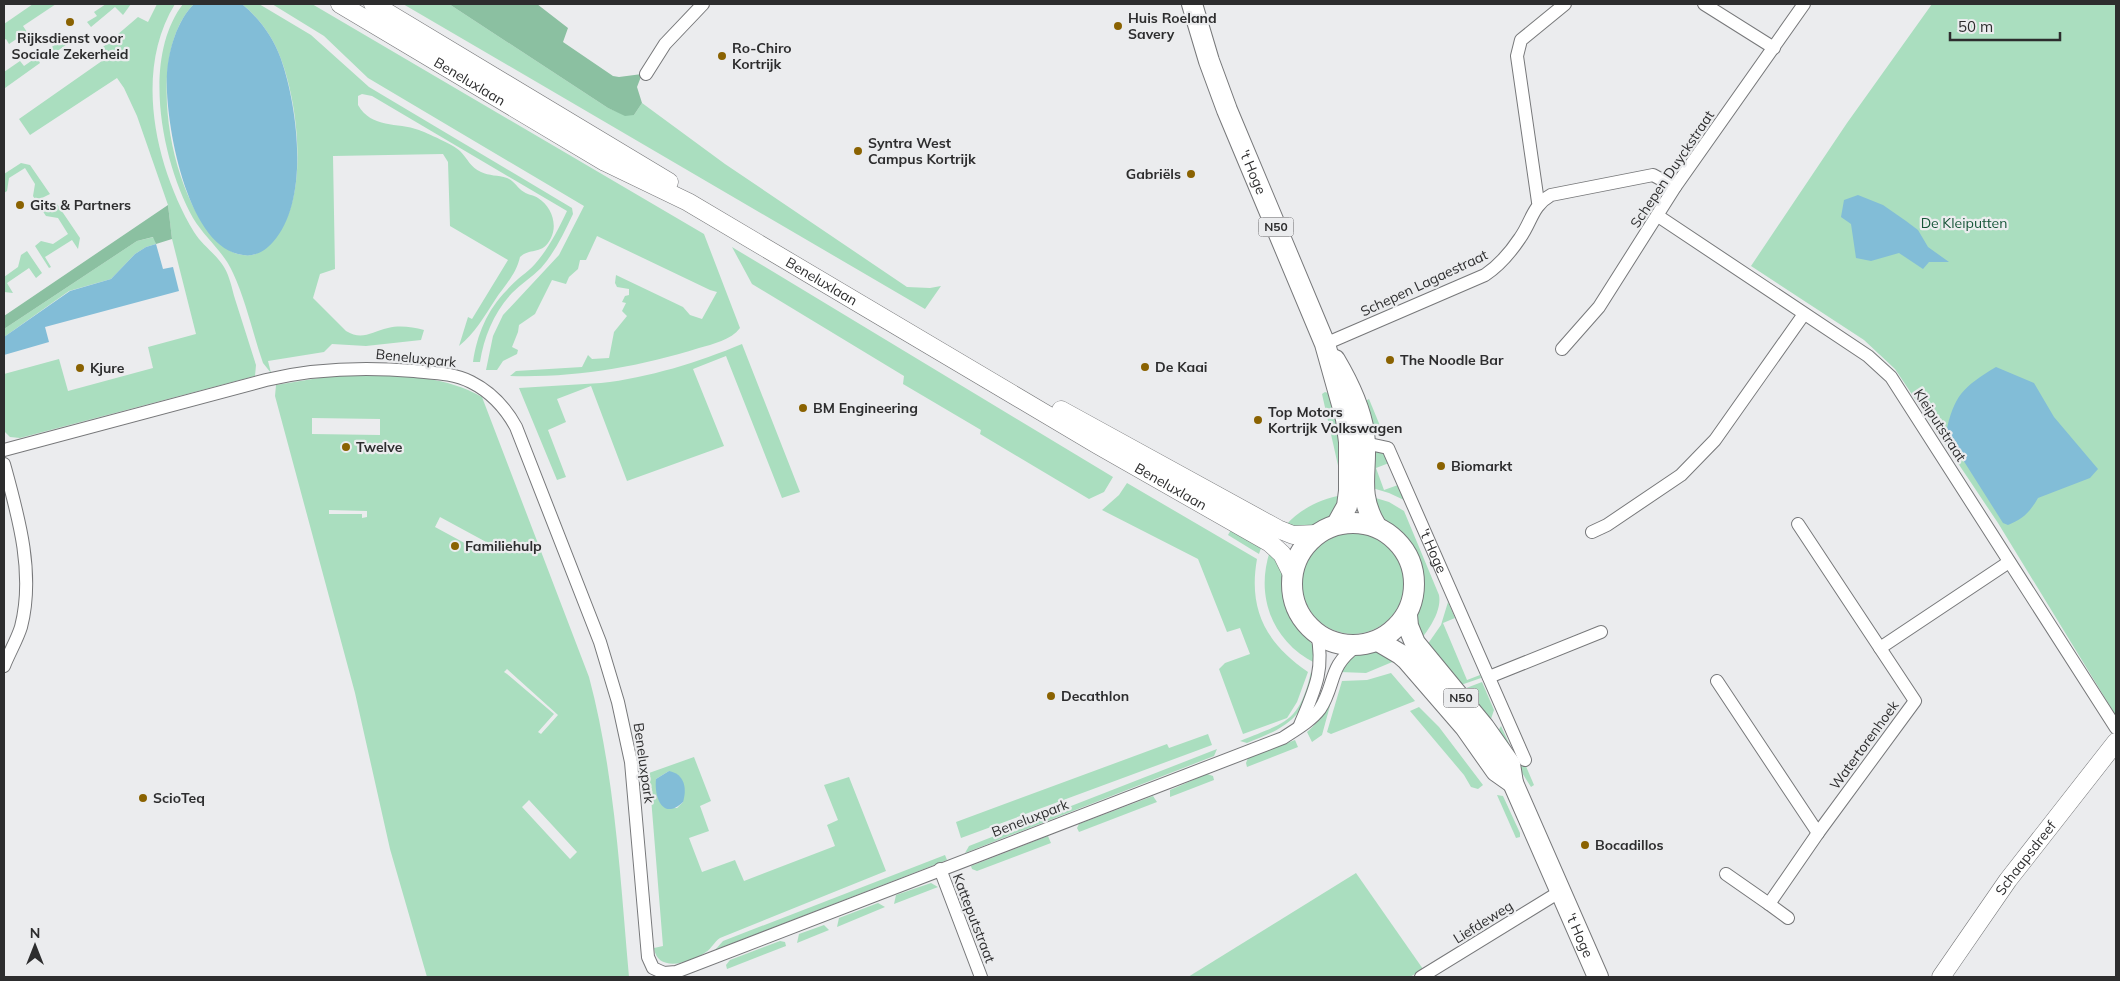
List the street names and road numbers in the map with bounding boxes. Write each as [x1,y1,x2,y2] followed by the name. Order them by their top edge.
[431,53,509,110] street label: Beneluxlaan
[1626,107,1718,231] street label: Schepen Duyckstraat
[1236,147,1270,197] street label: 't Hoge
[1258,218,1294,236] road number: N50
[1358,246,1491,320] street label: Schepen Lagaestraat
[783,253,861,309] street label: Beneluxlaan
[375,345,458,371] street label: Beneluxpark
[1910,385,1970,465] street label: Kleiputstraat
[1131,459,1210,514] street label: Beneluxlaan
[1416,526,1451,576] street label: 't Hoge
[1444,688,1478,708] road number: N50
[1826,696,1903,793] street label: Watertorenhoek
[629,722,659,805] street label: Beneluxpark
[989,795,1072,841] street label: Beneluxpark
[1991,817,2060,899] street label: Schaapsdreef
[949,871,999,965] street label: Katteputstraat
[1450,897,1516,947] street label: Liefdeweg
[1562,911,1597,960] street label: 't Hoge

